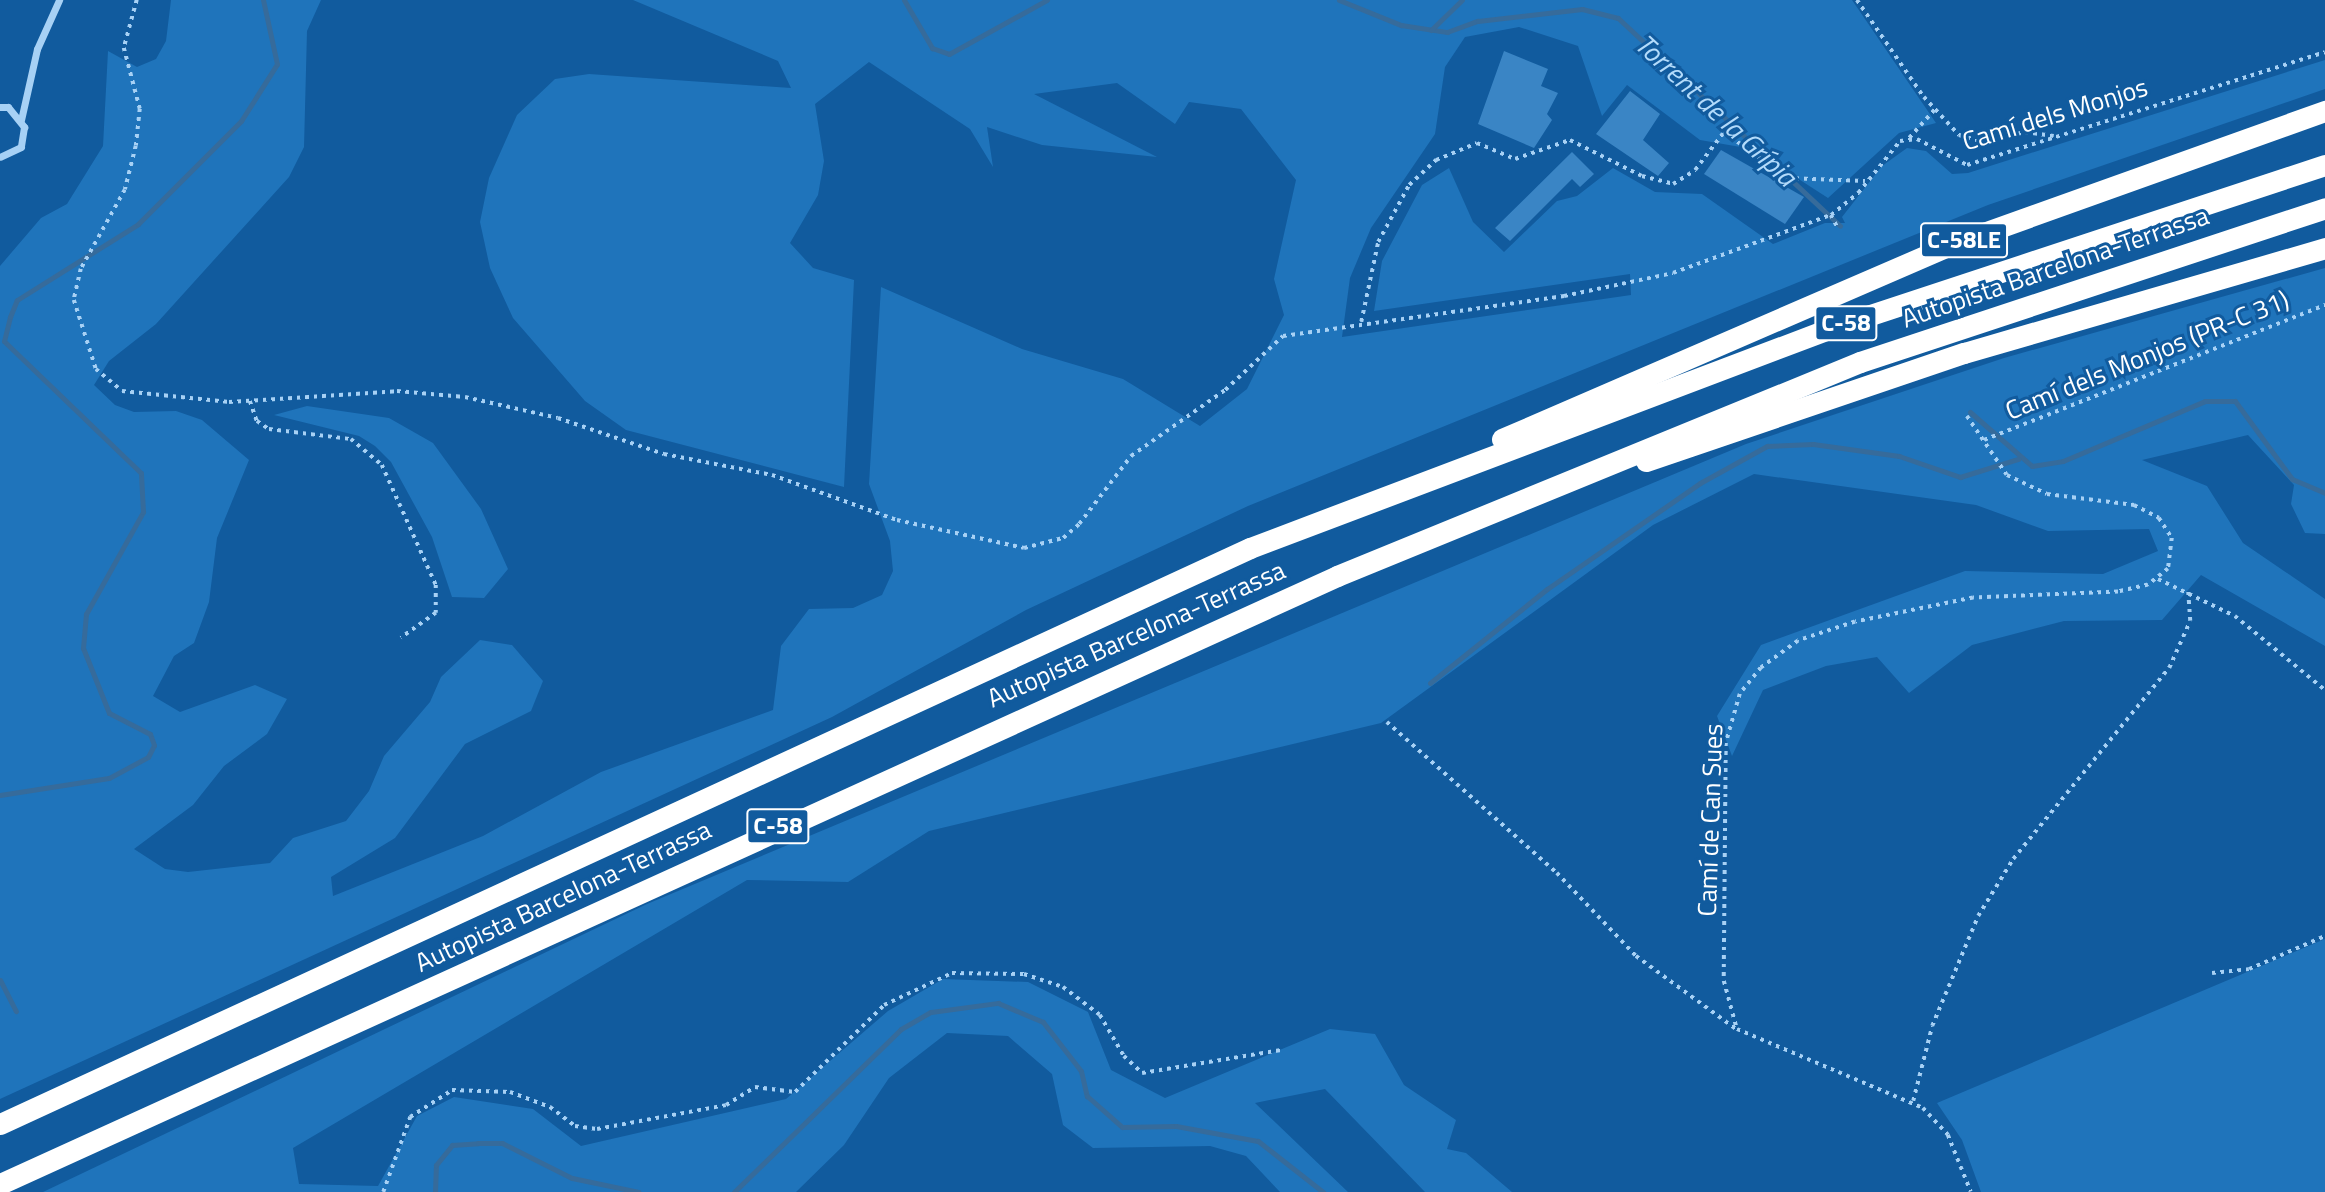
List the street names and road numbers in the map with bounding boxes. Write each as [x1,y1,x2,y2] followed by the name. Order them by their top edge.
[1959,71,2151,157] street label: Camí dels Monjos
[1897,200,2213,334] street label: Autopista Barcelona-Terrassa
[1918,220,2010,260] road number: C-58LE
[2001,284,2293,426] street label: Camí dels Monjos (PR-C 31)
[1813,302,1879,344] road number: C-58
[982,554,1290,714] street label: Autopista Barcelona-Terrassa
[1691,723,1729,917] street label: Camí de Can Sues
[745,806,811,846] road number: C-58
[410,814,716,978] street label: Autopista Barcelona-Terrassa

